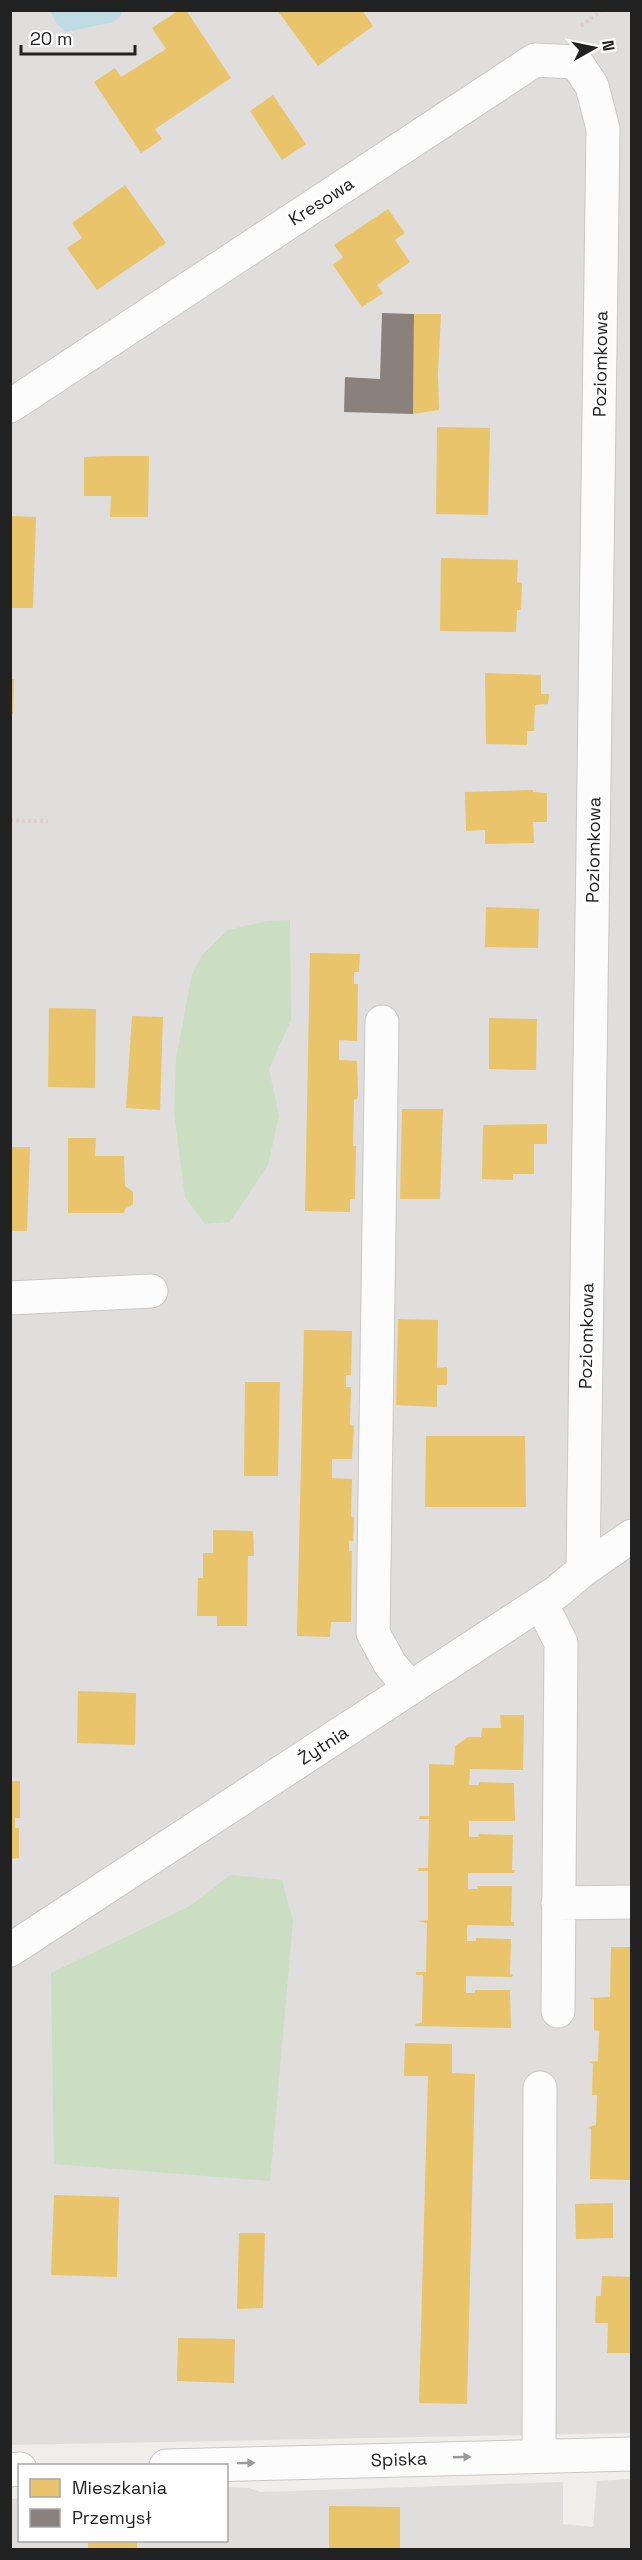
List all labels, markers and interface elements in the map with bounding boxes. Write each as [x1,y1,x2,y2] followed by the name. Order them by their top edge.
[21,18,135,56] scale bar
[564,18,624,78] north arrow
[30,27,73,50] text: 20 m
[597,39,620,53] text: N
[284,171,358,231] street label: Kresowa
[588,311,612,417] street label: Poziomkowa
[581,797,605,903] street label: Poziomkowa
[574,1283,598,1389] street label: Poziomkowa
[294,1720,352,1770] street label: Żytnia
[370,2447,428,2471] street label: Spiska
[452,2453,471,2462] one-way arrow
[236,2459,255,2468] one-way arrow
[18,2464,228,2542] legend
[72,2476,167,2499] text: Mieszkania
[72,2506,152,2529] text: Przemysł

